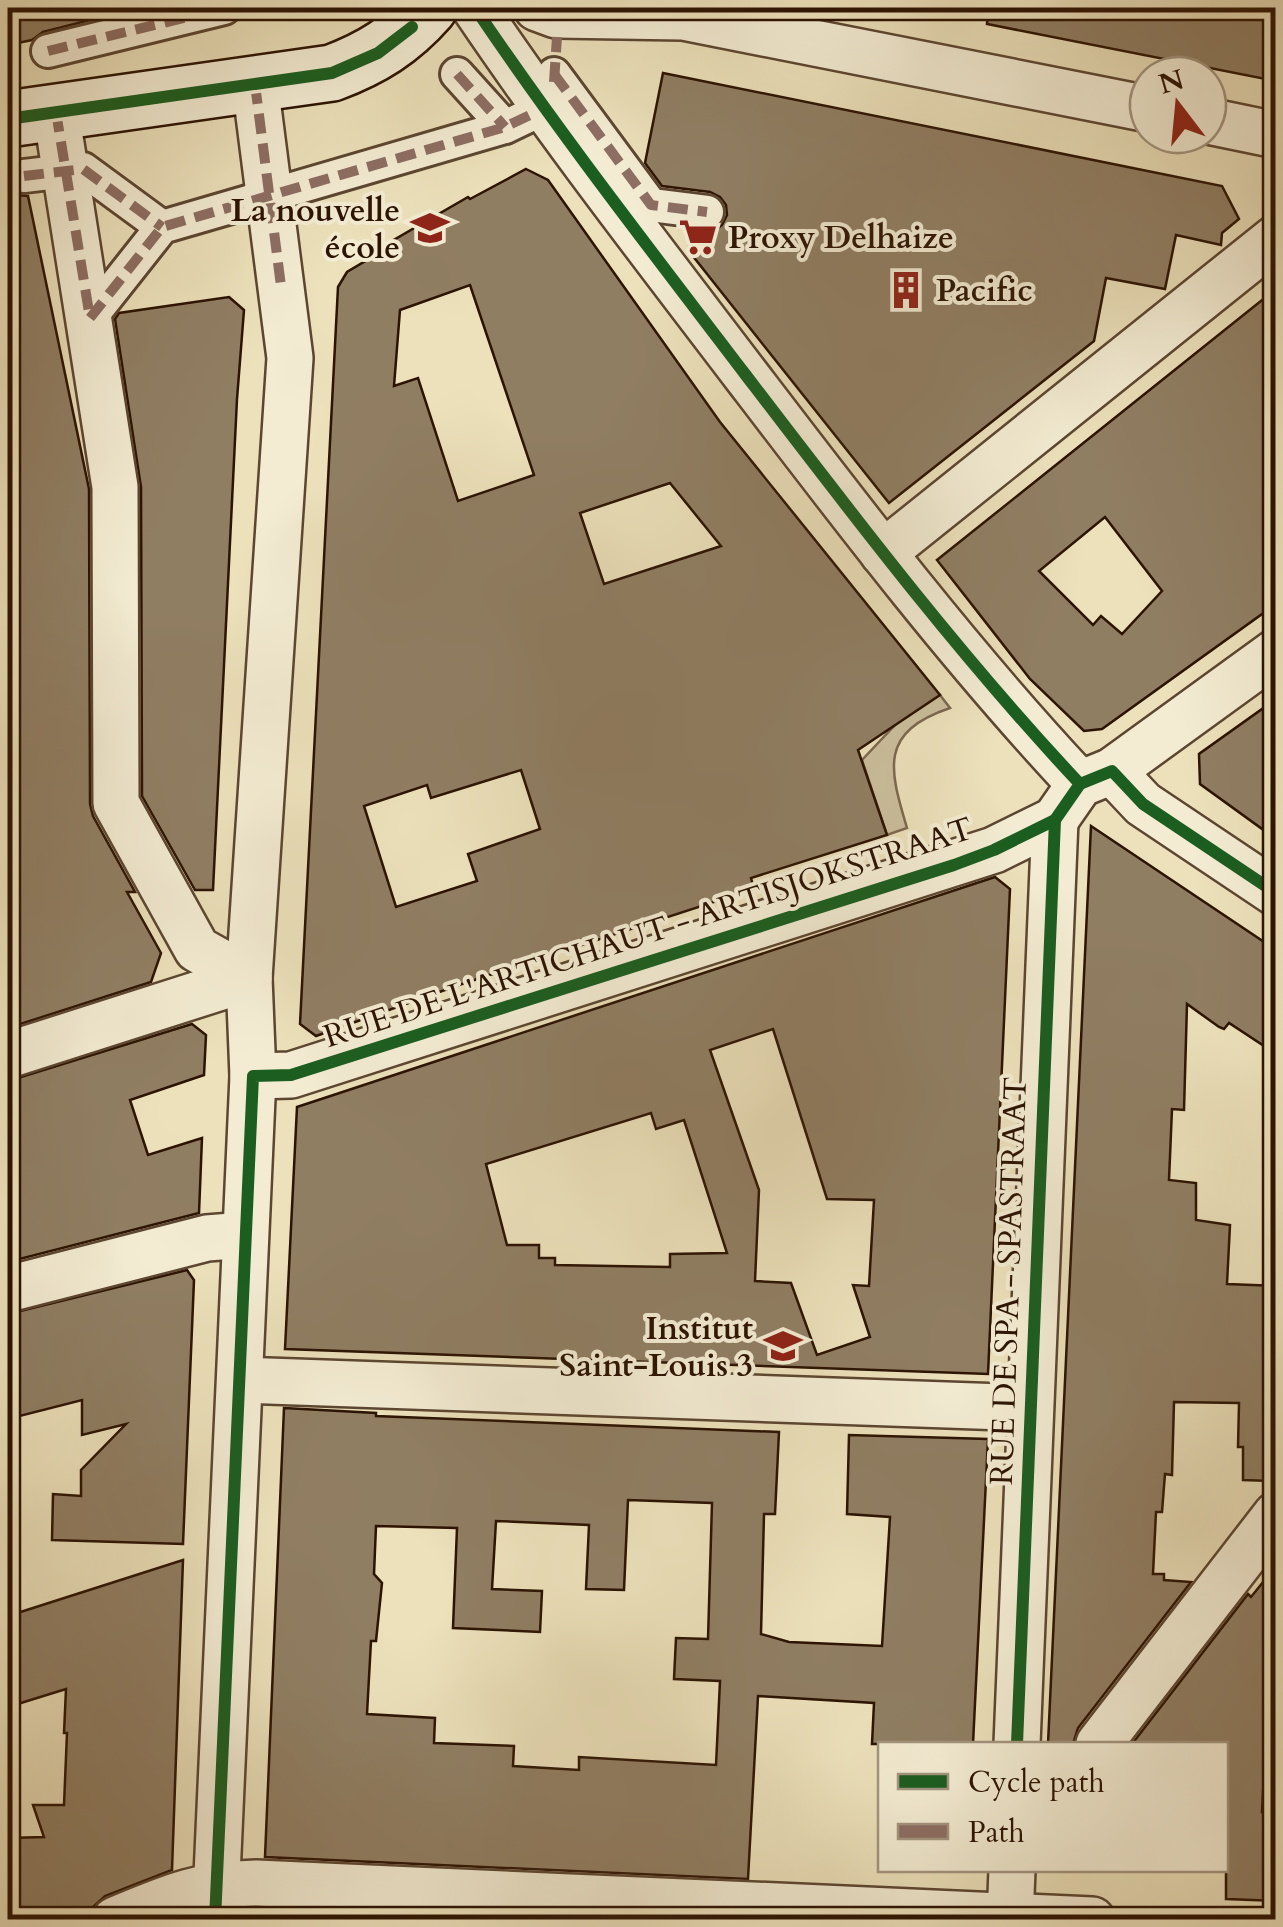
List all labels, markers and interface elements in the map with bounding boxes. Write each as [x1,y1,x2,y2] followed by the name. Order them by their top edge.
[1128,55,1228,155] north arrow
[1154,60,1188,104] text: N
[231,189,400,270] place label: La nouvelle école
[409,207,451,249] school or university icon: La nouvelle école
[677,216,719,258] supermarket icon: Proxy Delhaize
[728,216,954,260] place label: Proxy Delhaize
[885,269,927,311] building icon: Pacific
[936,269,1033,313] place label: Pacific
[318,807,979,1059] street label: RUE DE L'ARTICHAUT - ARTISJOKSTRAAT
[980,1076,1038,1486] street label: RUE DE SPA - SPASTRAAT
[559,1307,753,1388] place label: Institut Saint-Louis 3
[762,1325,804,1367] school or university icon: Institut Saint-Louis 3
[878,1742,1228,1872] legend
[968,1762,1105,1803] text: Cycle path
[968,1812,1025,1853] text: Path

